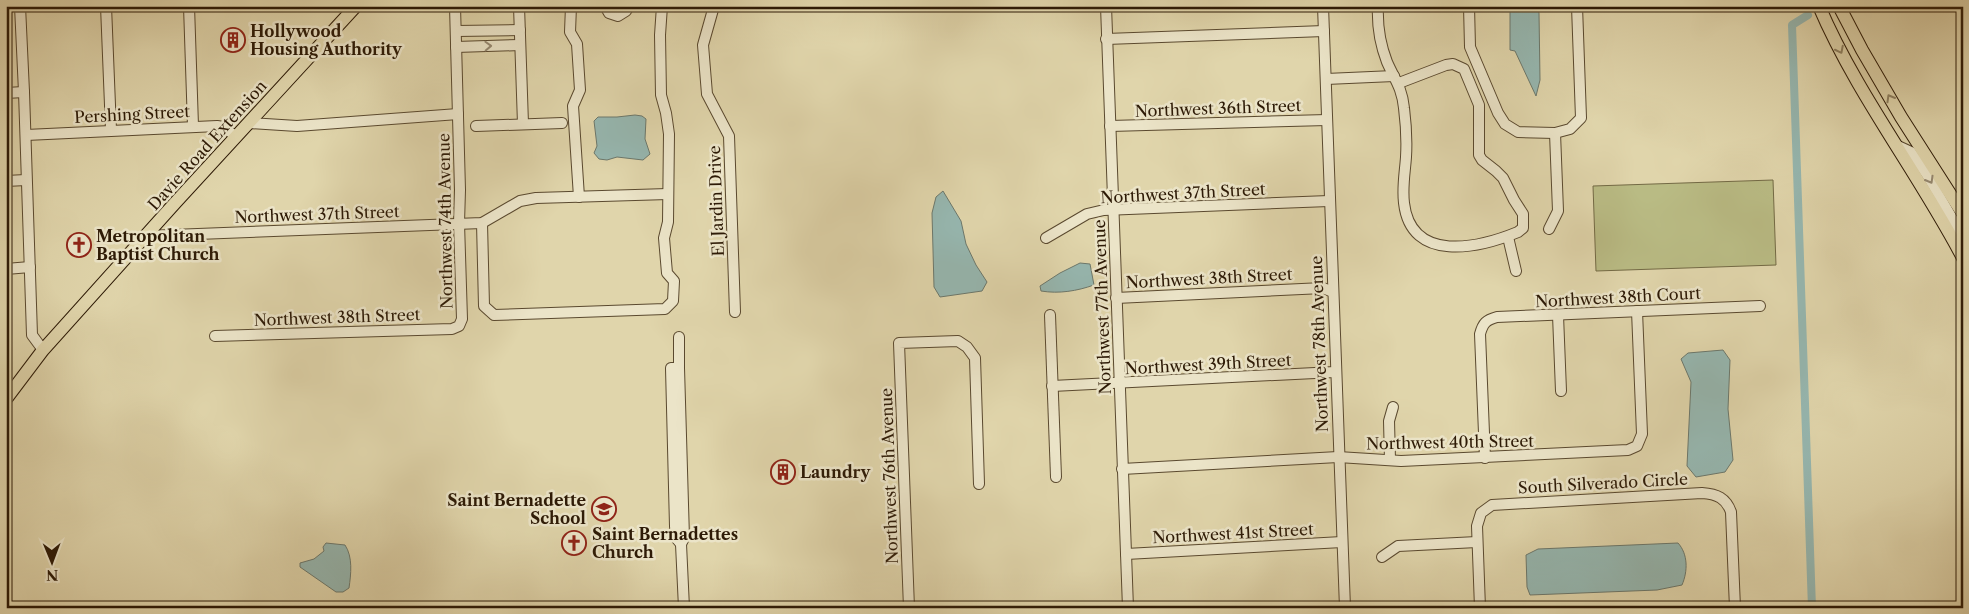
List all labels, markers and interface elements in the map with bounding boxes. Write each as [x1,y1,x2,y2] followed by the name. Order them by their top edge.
[250,21,403,59] place label: Hollywood Housing Authority
[220,27,246,53] building icon: Hollywood Housing Authority
[485,40,493,51] one-way arrow
[1834,45,1844,54] one-way arrow
[143,76,271,214] street label: Davie Road Extension
[1887,94,1897,103] one-way arrow
[1134,95,1302,121] street label: Northwest 36th Street
[74,101,191,127] street label: Pershing Street
[433,133,457,309] street label: Northwest 74th Avenue
[704,145,728,257] street label: El Jardin Drive
[1924,174,1934,183] one-way arrow
[1100,179,1266,207] street label: Northwest 37th Street
[234,201,400,227] street label: Northwest 37th Street
[1089,219,1115,395] street label: Northwest 77th Avenue
[96,226,220,264] place label: Metropolitan Baptist Church
[66,232,92,258] church icon: Metropolitan Baptist Church
[1306,255,1332,433] street label: Northwest 78th Avenue
[1125,264,1293,292] street label: Northwest 38th Street
[1535,283,1702,311] street label: Northwest 38th Court
[253,304,421,330] street label: Northwest 38th Street
[1124,350,1292,378] street label: Northwest 39th Street
[876,388,902,564] street label: Northwest 76th Avenue
[1366,431,1534,453] street label: Northwest 40th Street
[770,459,796,485] building icon: Laundry
[800,462,871,482] place label: Laundry
[1517,469,1689,497] street label: South Silverado Circle
[447,490,586,528] place label: Saint Bernadette School
[591,496,617,522] school or university icon: Saint Bernadette School
[1152,519,1314,547] street label: Northwest 41st Street
[592,524,738,562] place label: Saint Bernadettes Church
[561,530,587,556] church icon: Saint Bernadettes Church
[28,536,78,586] north arrow
[46,566,58,584] text: N

